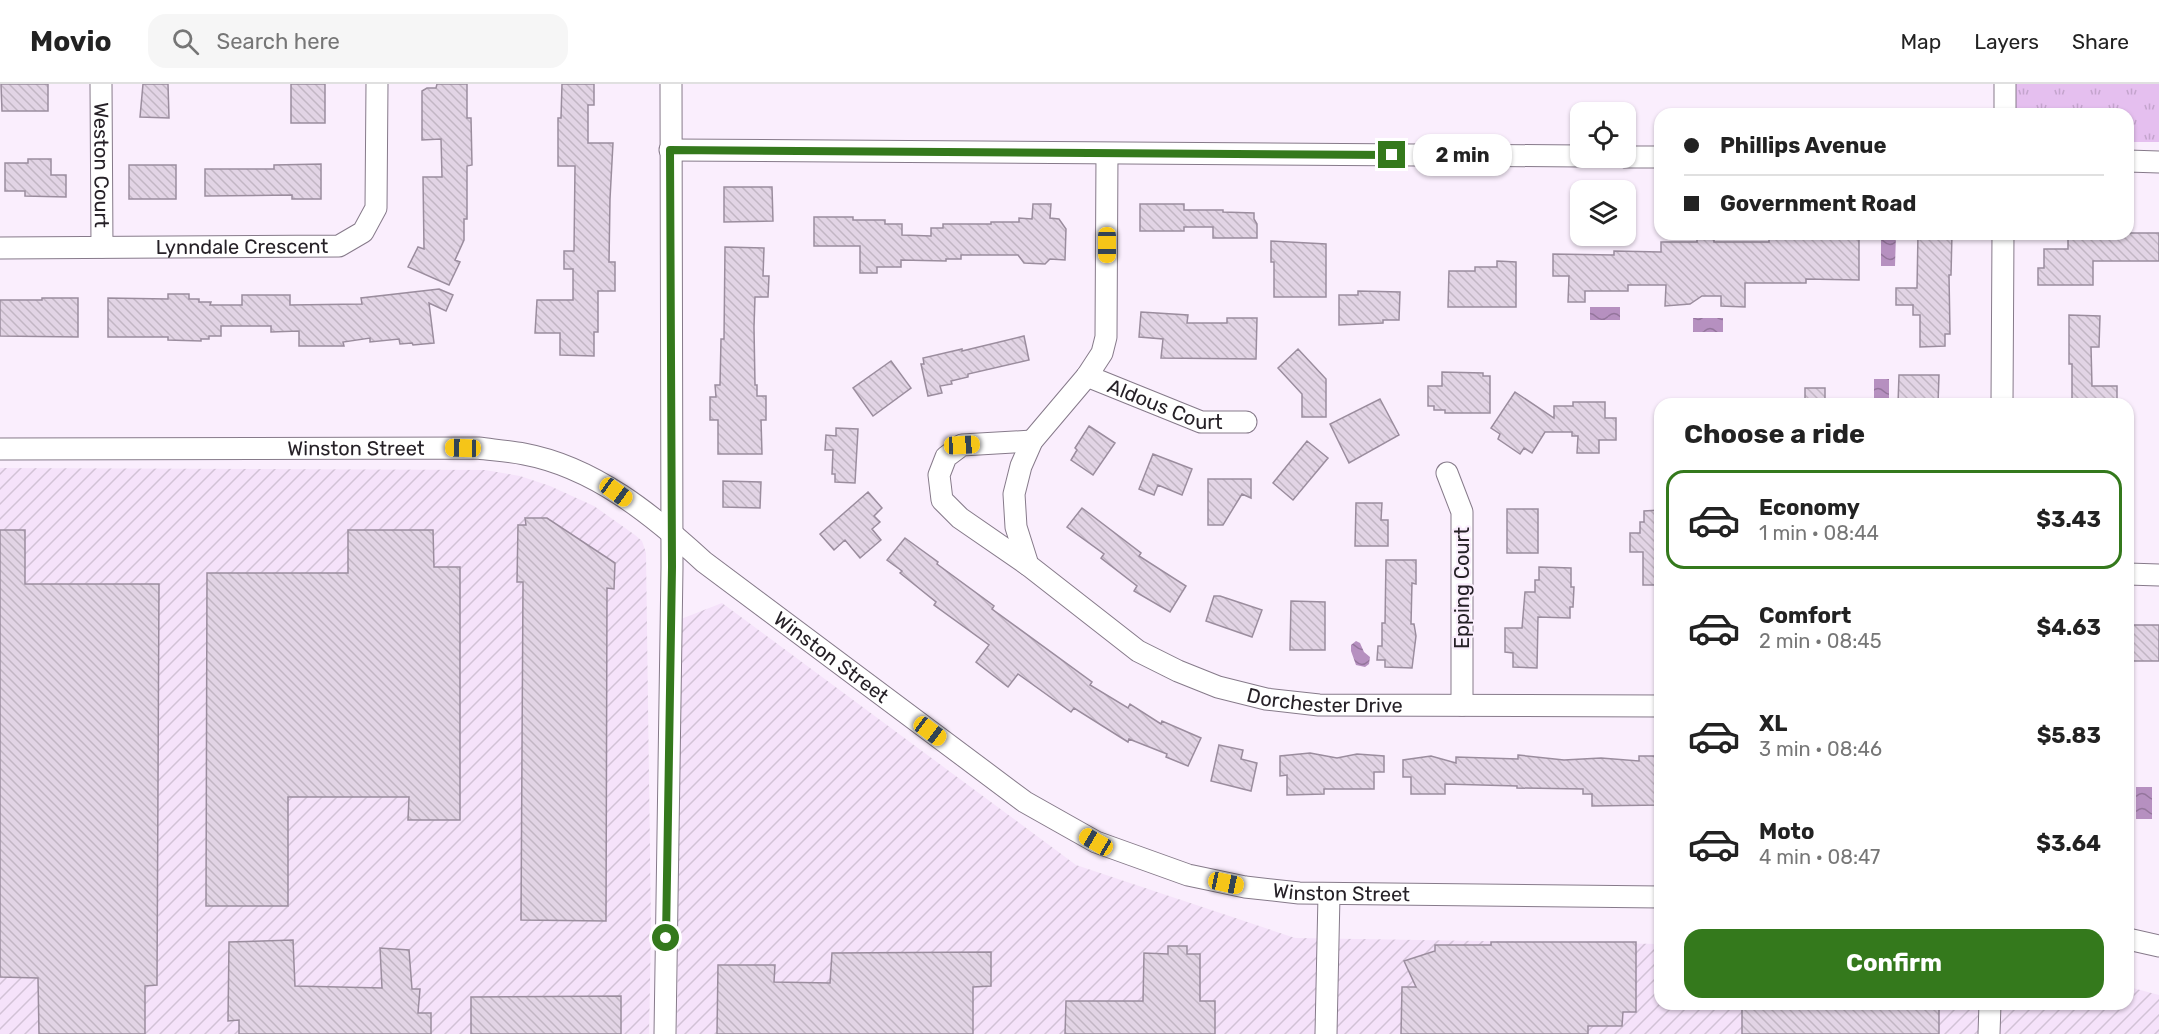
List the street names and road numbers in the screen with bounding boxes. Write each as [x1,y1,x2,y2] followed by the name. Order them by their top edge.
[89,102,114,228] street label: Weston Court
[156,234,329,259] street label: Lynndale Crescent
[1104,374,1223,434] street label: Aldous Court
[287,436,425,460] street label: Winston Street
[1450,527,1474,649] street label: Epping Court
[769,606,894,708] street label: Winston Street
[1244,683,1403,717] street label: Dorchester Drive
[1271,878,1410,906] street label: Winston Street

